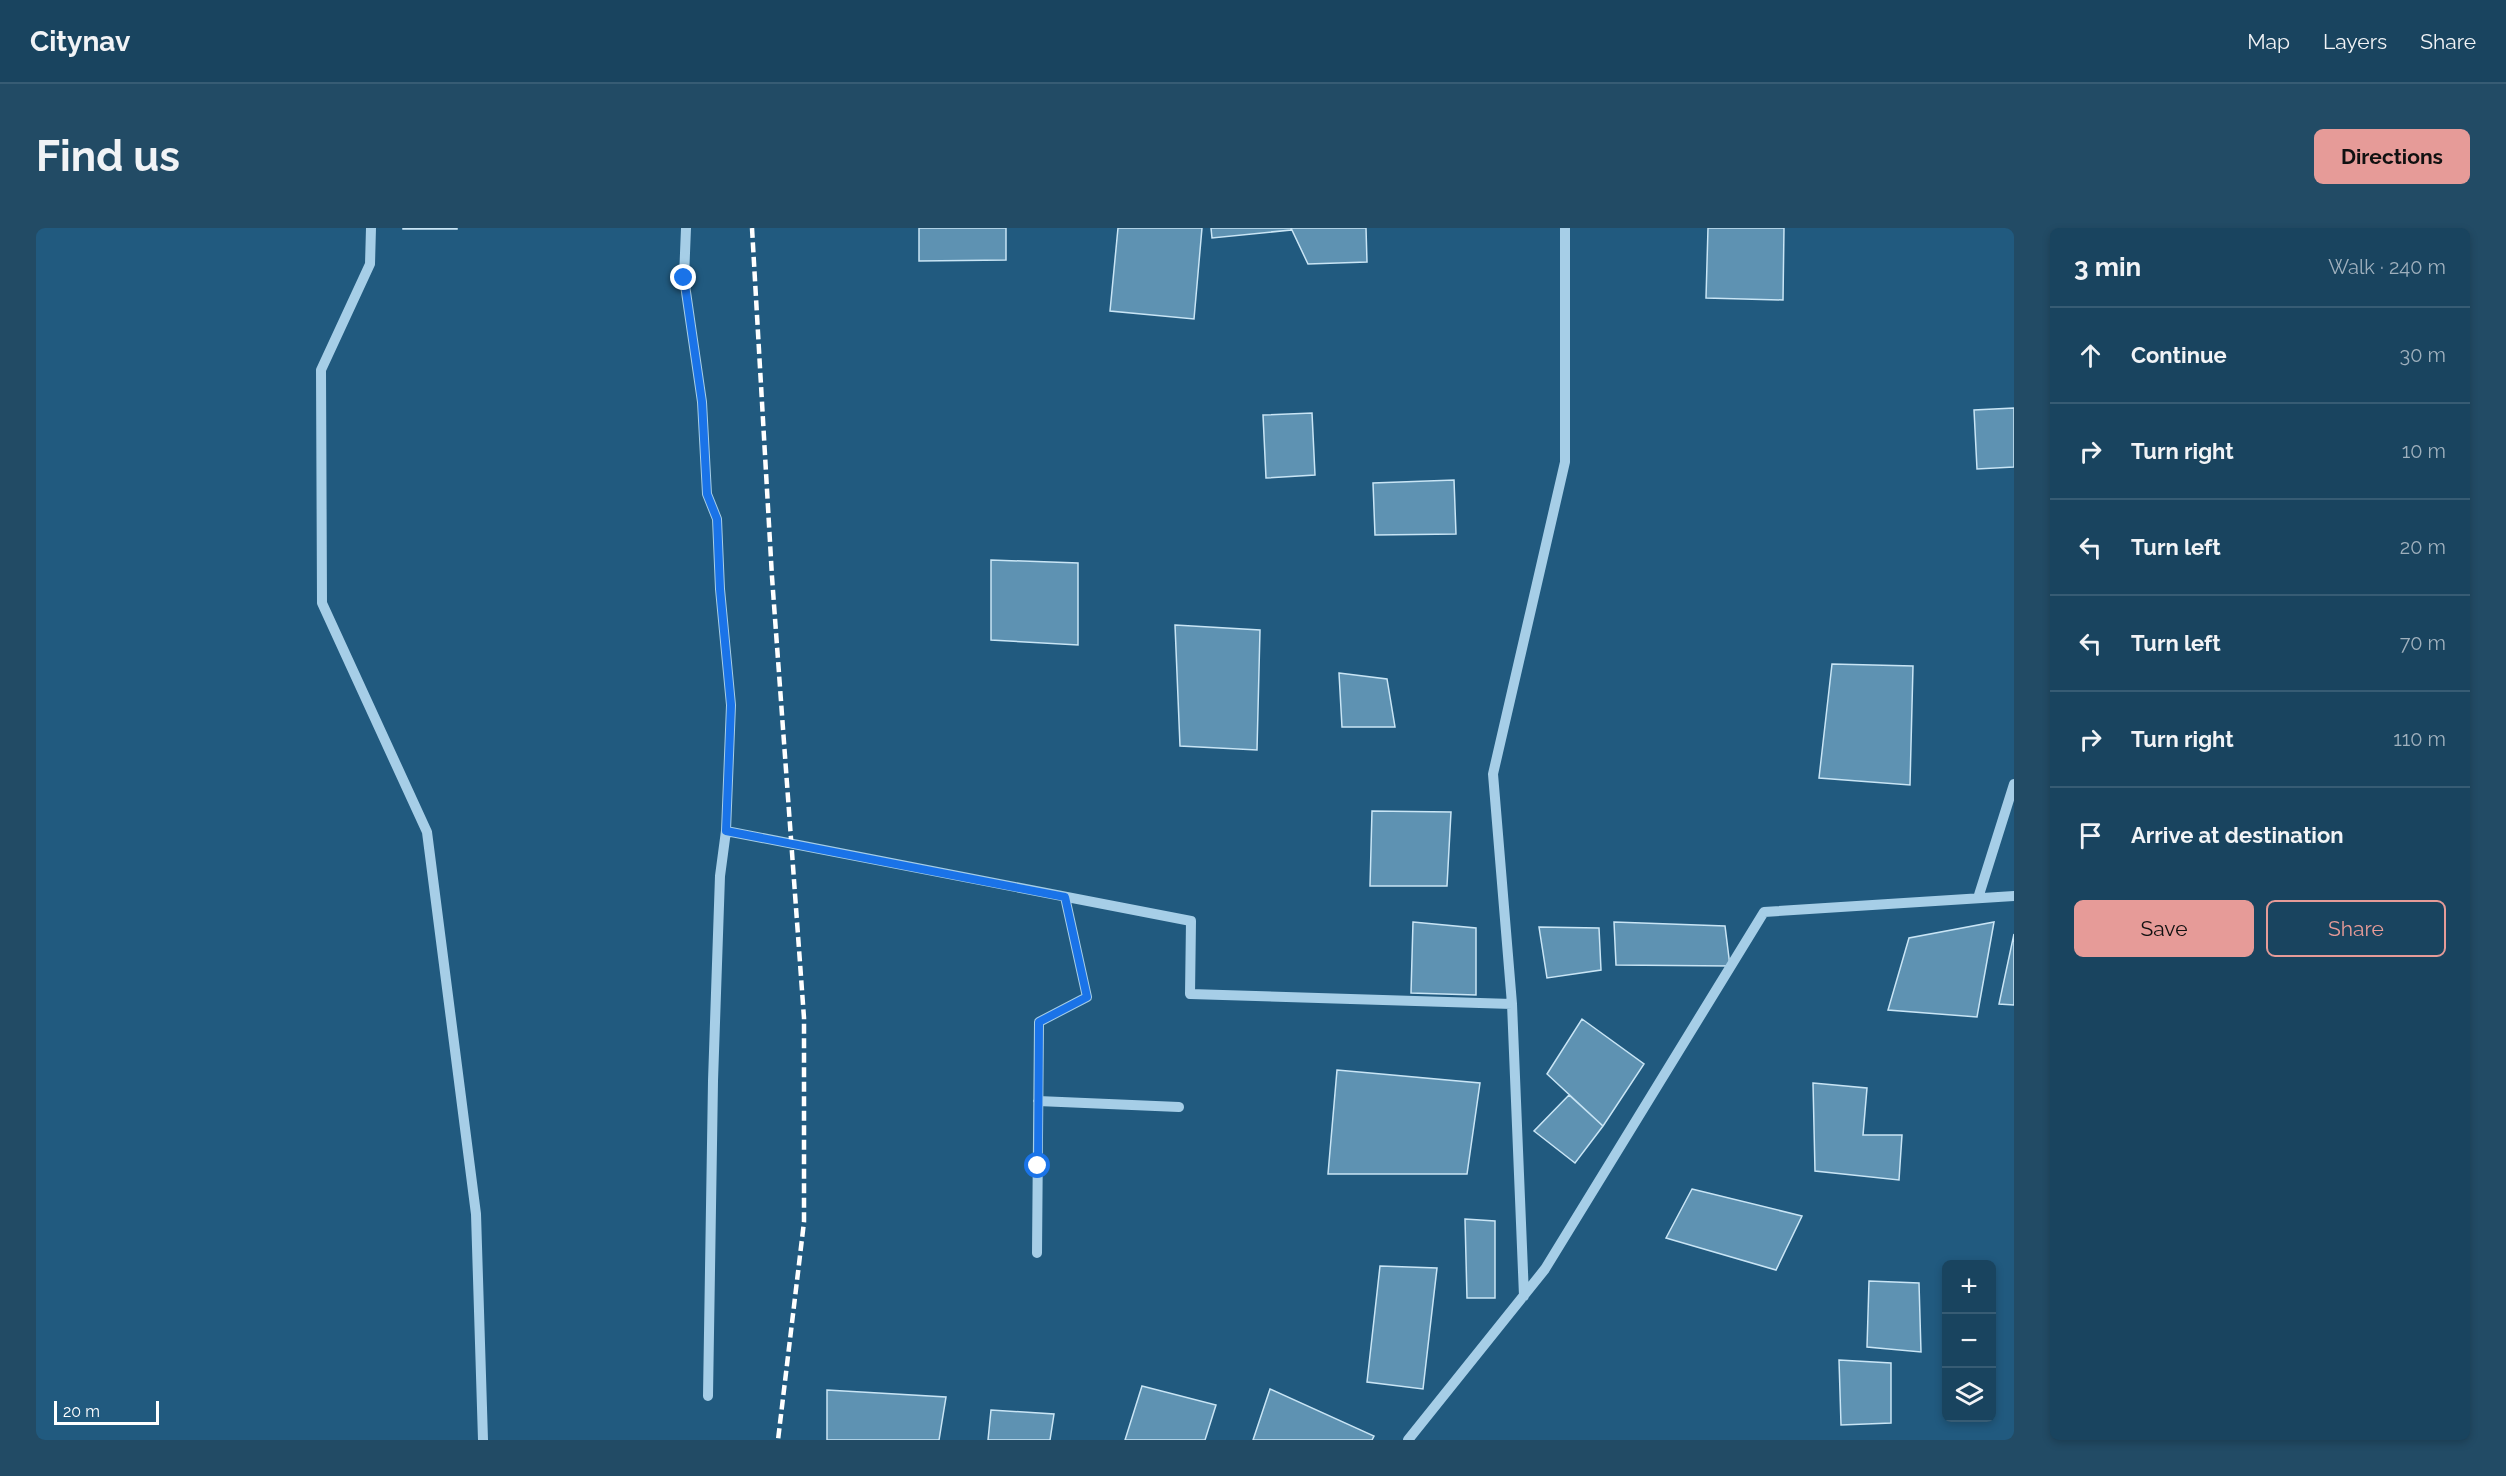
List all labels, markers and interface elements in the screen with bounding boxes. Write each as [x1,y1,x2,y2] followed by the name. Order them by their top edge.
[30,25,130,58] text: Citynav
[2247,29,2290,54] text: Map
[2323,29,2387,54] text: Layers
[2420,29,2476,54] text: Share
[2314,129,2470,184] button: Directions
[36,132,180,181] text: Find us
[2074,252,2141,282] text: 3 min
[2328,255,2446,279] text: Walk · 240 m
[670,264,696,290] route end
[2074,339,2107,372] icon: ahead
[2131,342,2227,368] text: Continue
[2400,343,2446,367] text: 30 m
[2074,435,2107,468] icon: right
[2131,438,2234,464] text: Turn right
[2402,439,2446,463] text: 10 m
[2074,531,2107,564] icon: left
[2131,534,2221,560] text: Turn left
[2400,535,2446,559] text: 20 m
[2074,627,2107,660] icon: left
[2131,630,2221,656] text: Turn left
[2400,631,2446,655] text: 70 m
[2074,723,2107,756] icon: right
[2131,726,2234,752] text: Turn right
[2393,727,2446,751] text: 110 m
[2074,819,2107,852] icon: arrive
[2131,822,2344,848] text: Arrive at destination
[2074,900,2254,957] button: Save
[2266,900,2446,957] button: Share
[1024,1152,1050,1178] route start
[1942,1260,1996,1422] map controls
[1942,1260,1996,1314] button: +
[1942,1314,1996,1368] button: −
[1942,1368,1996,1422] button: layers
[54,1398,159,1426] scale bar
[63,1402,100,1421] text: 20 m

